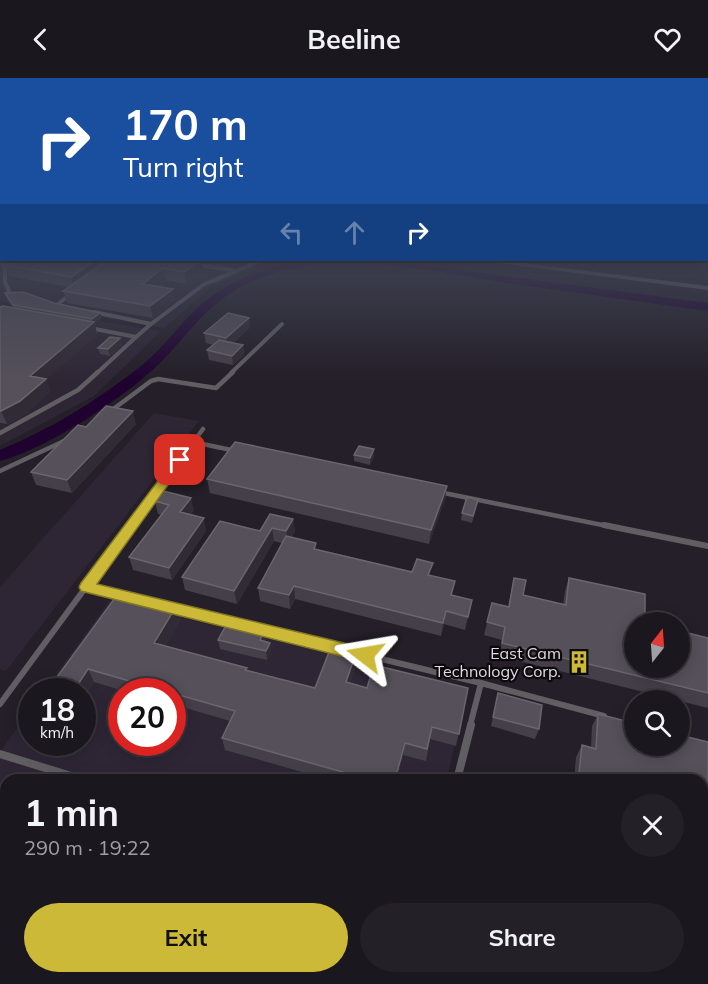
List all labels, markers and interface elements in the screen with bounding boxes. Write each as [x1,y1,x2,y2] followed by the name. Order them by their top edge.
[307,22,401,56] text: Beeline
[24,23,57,56] icon: back
[651,23,684,56] icon: heart
[123,98,248,151] text: 170 m
[24,102,102,180] icon: right
[123,150,243,184] text: Turn right
[275,216,308,249] icon: left
[338,216,371,249] icon: ahead
[401,216,434,249] icon: right
[154,434,205,485] pin
[163,443,196,476] icon: arrive
[624,612,690,678] north arrow
[624,612,690,756] map controls
[333,623,397,687] position arrow
[435,643,561,681] place label: East Cam Technology Corp.
[566,649,592,675] building icon: East Cam Technology Corp.
[108,678,186,756] speed limit sign: 20
[624,690,690,756] button: search
[39,691,75,729] text: 18
[40,723,74,742] text: km/h
[24,790,119,835] text: 1 min
[621,794,684,857] button: close
[24,835,150,860] text: 290 m · 19:22
[24,903,348,972] button: Exit
[360,903,684,972] button: Share

